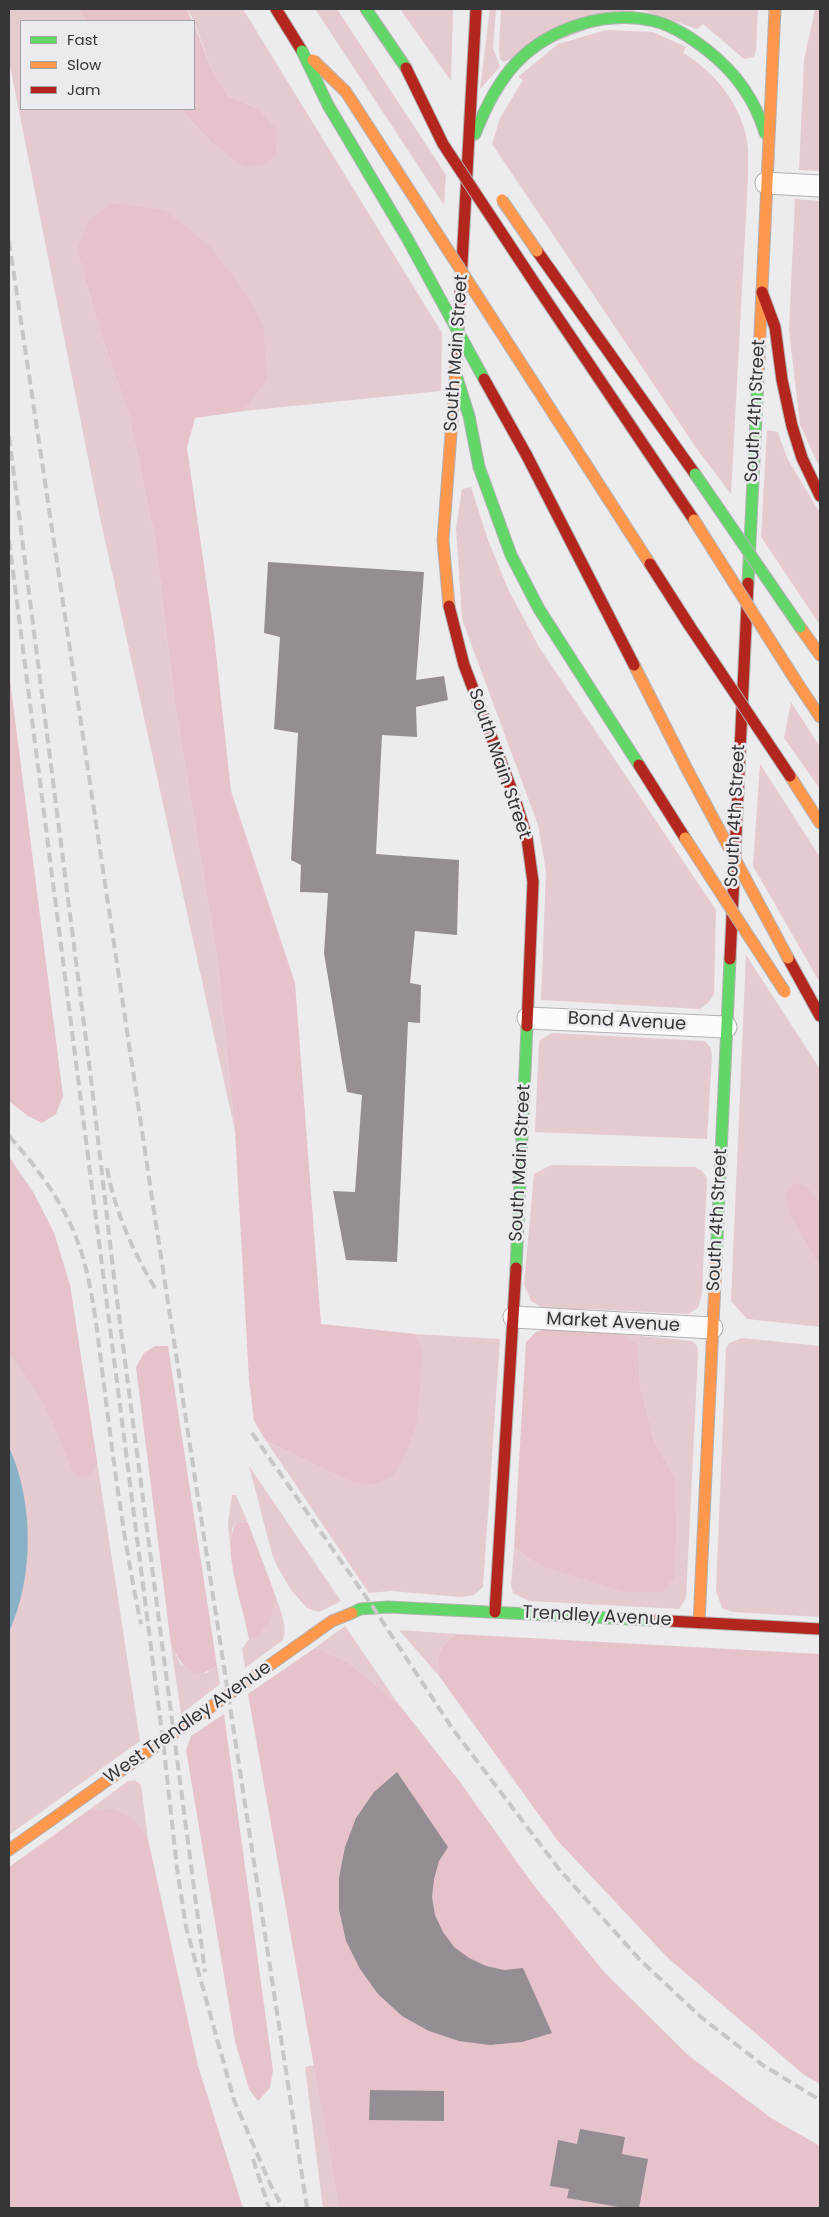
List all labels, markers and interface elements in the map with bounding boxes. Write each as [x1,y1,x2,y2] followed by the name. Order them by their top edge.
[20,20,195,110] legend
[67,29,98,50] text: Fast
[67,54,101,75] text: Slow
[67,79,101,100] text: Jam
[441,274,473,432] street label: South Main Street
[741,339,771,483] street label: South 4th Street
[463,686,535,842] street label: South Main Street
[721,744,751,888] street label: South 4th Street
[567,1008,687,1036] street label: Bond Avenue
[506,1084,536,1242] street label: South Main Street
[703,1148,733,1292] street label: South 4th Street
[546,1309,680,1337] street label: Market Avenue
[522,1602,672,1632] street label: Trendley Avenue
[100,1657,276,1789] street label: West Trendley Avenue

